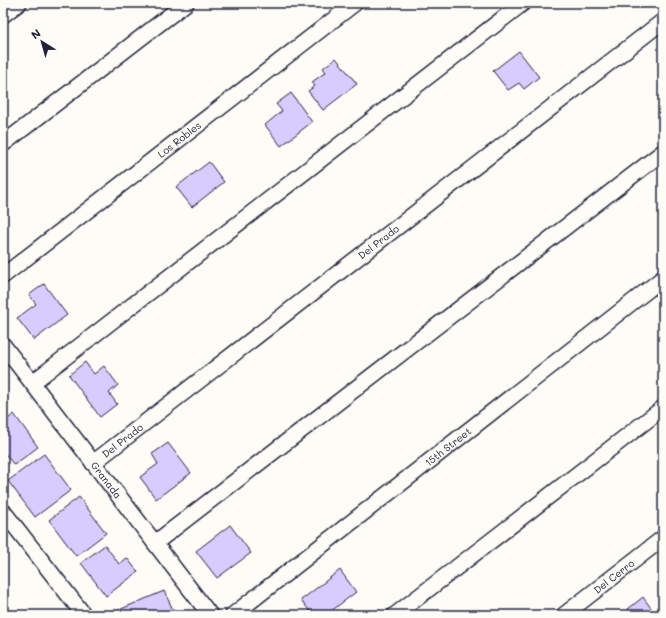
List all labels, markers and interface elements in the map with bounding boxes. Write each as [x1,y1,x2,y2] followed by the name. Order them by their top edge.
[22,22,62,62] north arrow
[28,25,44,42] text: N
[155,118,204,161] street label: Los Robles
[355,221,402,262] street label: Del Prado
[99,420,146,461] street label: Del Prado
[422,424,474,469] street label: 15th Street
[88,459,125,501] street label: Granada
[590,556,637,597] street label: Del Cerro

